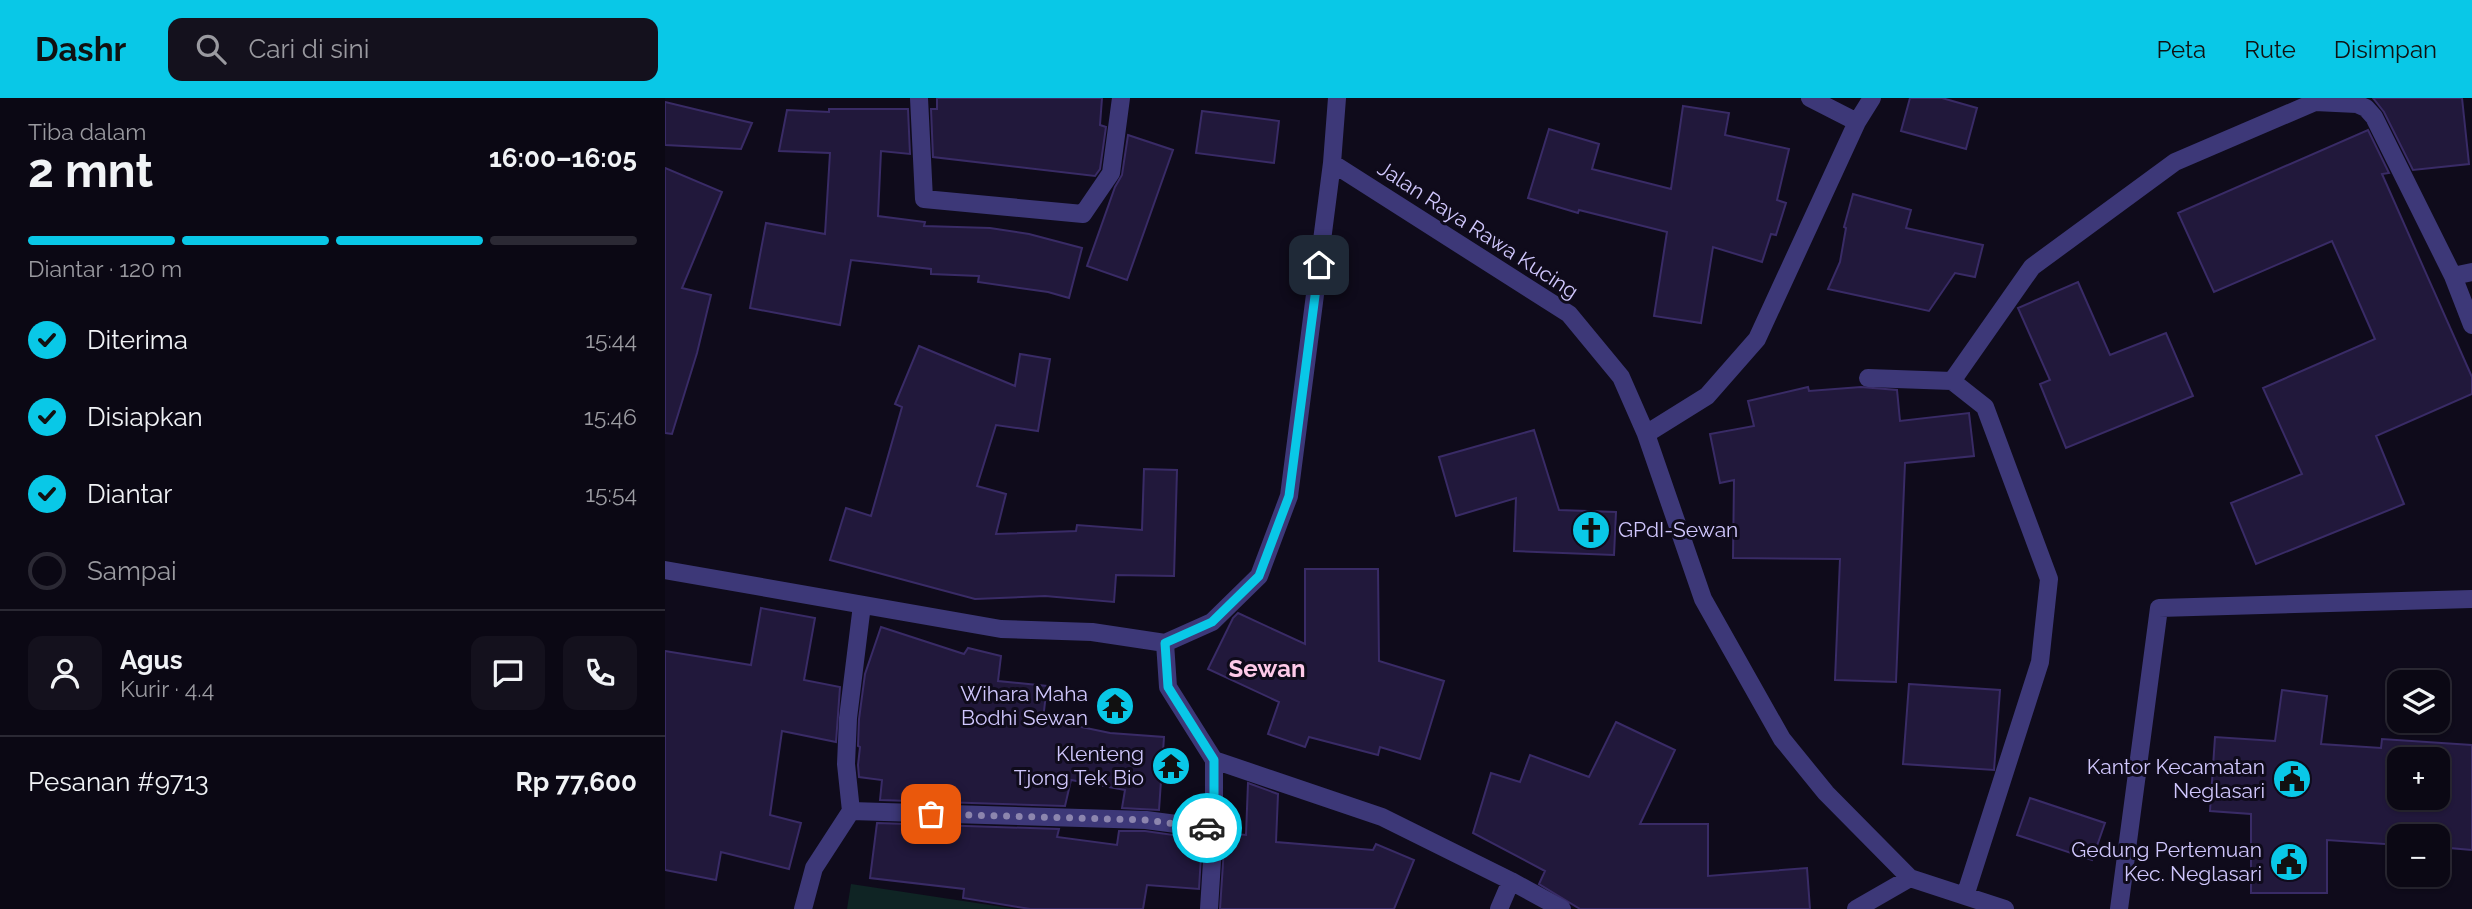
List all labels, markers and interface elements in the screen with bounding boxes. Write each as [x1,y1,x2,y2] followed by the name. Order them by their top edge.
[168,18,658,81] search box
[35,30,126,69] text: Dashr
[192,30,230,68] icon: search
[248,34,369,64] text: Cari di sini
[2156,35,2206,64] text: Peta
[2244,35,2296,64] text: Rute
[2334,35,2437,64] text: Disimpan
[28,118,146,145] text: Tiba dalam
[489,143,637,173] text: 16:00–16:05
[28,144,153,198] text: 2 mnt
[1373,155,1583,304] street label: Jalan Raya Rawa Kucing
[1289,235,1349,295] pin
[1300,246,1338,284] icon: home
[28,255,182,282] text: Diantar · 120 m
[28,321,66,359] icon: check
[87,325,188,355] text: Diterima
[585,326,637,353] text: 15:44
[28,398,66,436] icon: check
[87,402,203,432] text: Disiapkan
[584,403,637,430] text: 15:46
[28,475,66,513] icon: check
[87,479,172,509] text: Diantar
[585,480,637,507] text: 15:54
[1570,509,1612,551] church icon: GPdI-Sewan
[1618,517,1738,542] place label: GPdI-Sewan
[87,556,177,586] text: Sampai
[28,636,102,710] button: person
[471,636,545,710] button: chat
[563,636,637,710] button: phone
[120,645,182,675] text: Agus
[1229,654,1305,683] district label: Sewan
[2387,670,2450,887] map controls
[2387,670,2450,733] button: layers
[120,675,214,702] text: Kurir · 4.4
[960,681,1088,730] place label: Wihara Maha Bodhi Sewan
[1094,685,1136,727] temple icon: Wihara Maha Bodhi Sewan
[1014,741,1144,790] place label: Klenteng Tjong Tek Bio
[1150,745,1192,787] temple icon: Klenteng Tjong Tek Bio
[2387,747,2450,810] button: +
[2087,754,2265,803] place label: Kantor Kecamatan Neglasari
[2271,758,2313,800] public building icon: Kantor Kecamatan Neglasari
[28,767,209,797] text: Pesanan #9713
[515,767,637,797] text: Rp 77,600
[901,784,961,844] pin
[1172,793,1242,863] courier
[912,795,950,833] icon: bag
[1188,809,1226,847] icon: car
[2387,824,2450,887] button: −
[2071,837,2262,886] place label: Gedung Pertemuan Kec. Neglasari
[2268,841,2310,883] public building icon: Gedung Pertemuan Kec. Neglasari

